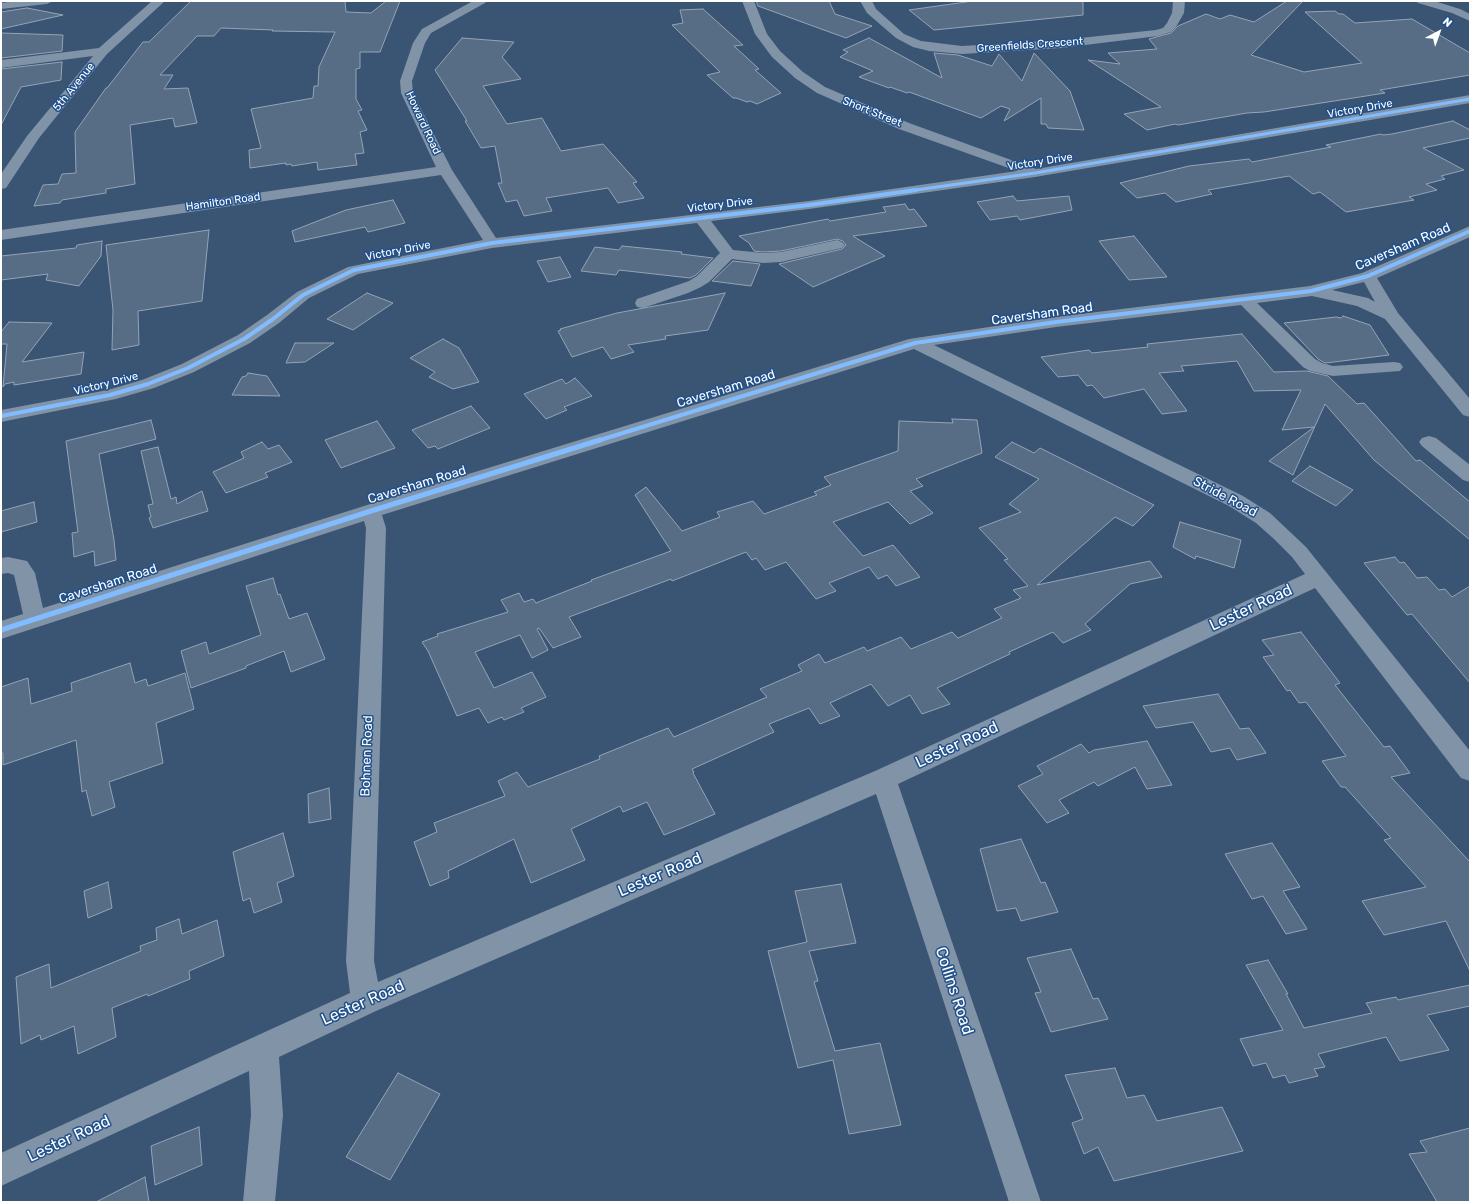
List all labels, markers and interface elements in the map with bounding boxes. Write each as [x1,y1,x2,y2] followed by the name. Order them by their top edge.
[1419,12,1459,52] north arrow
[1440,15,1454,30] text: N
[976,35,1084,55] street label: Greenfields Crescent
[50,60,98,114] street label: 5th Avenue
[403,89,443,157] street label: Howard Road
[840,94,904,130] street label: Short Street
[1326,97,1394,121] street label: Victory Drive
[1006,150,1074,174] street label: Victory Drive
[185,190,261,214] street label: Hamilton Road
[686,194,754,216] street label: Victory Drive
[1353,220,1453,274] street label: Caversham Road
[364,238,432,264] street label: Victory Drive
[990,299,1094,329] street label: Caversham Road
[675,367,777,411] street label: Caversham Road
[72,370,140,398] street label: Victory Drive
[366,463,468,507] street label: Caversham Road
[1190,474,1260,520] street label: Stride Road
[57,561,159,607] street label: Caversham Road
[1207,580,1295,636] street label: Lester Road
[358,715,376,797] street label: Bohnen Road
[913,717,1001,773] street label: Lester Road
[615,849,705,901] street label: Lester Road
[931,945,977,1037] street label: Collins Road
[318,976,408,1030] street label: Lester Road
[25,1111,113,1167] street label: Lester Road

